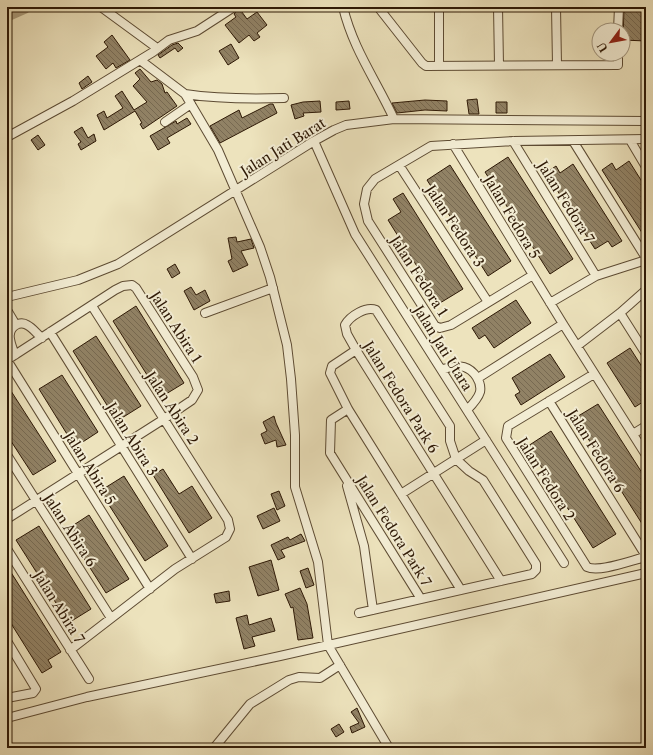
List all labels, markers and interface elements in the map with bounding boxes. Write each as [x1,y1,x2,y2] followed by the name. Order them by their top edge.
[591,22,631,62] north arrow
[594,40,611,55] text: U
[236,114,329,181] street label: Jalan Jati Barat
[533,156,598,246] street label: Jalan Fedora 7
[479,170,544,262] street label: Jalan Fedora 5
[421,180,488,270] street label: Jalan Fedora 3
[385,231,452,320] street label: Jalan Fedora 1
[145,286,206,366] street label: Jalan Abira 1
[409,300,477,395] street label: Jalan Jati Utara
[358,336,443,456] street label: Jalan Fedora Park 6
[141,366,202,448] street label: Jalan Abira 2
[101,397,162,479] street label: Jalan Abira 3
[562,404,629,496] street label: Jalan Fedora 6
[59,426,120,508] street label: Jalan Abira 5
[512,432,579,524] street label: Jalan Fedora 2
[352,471,435,590] street label: Jalan Fedora Park 7
[39,488,100,570] street label: Jalan Abira 6
[28,566,89,647] street label: Jalan Abira 7

